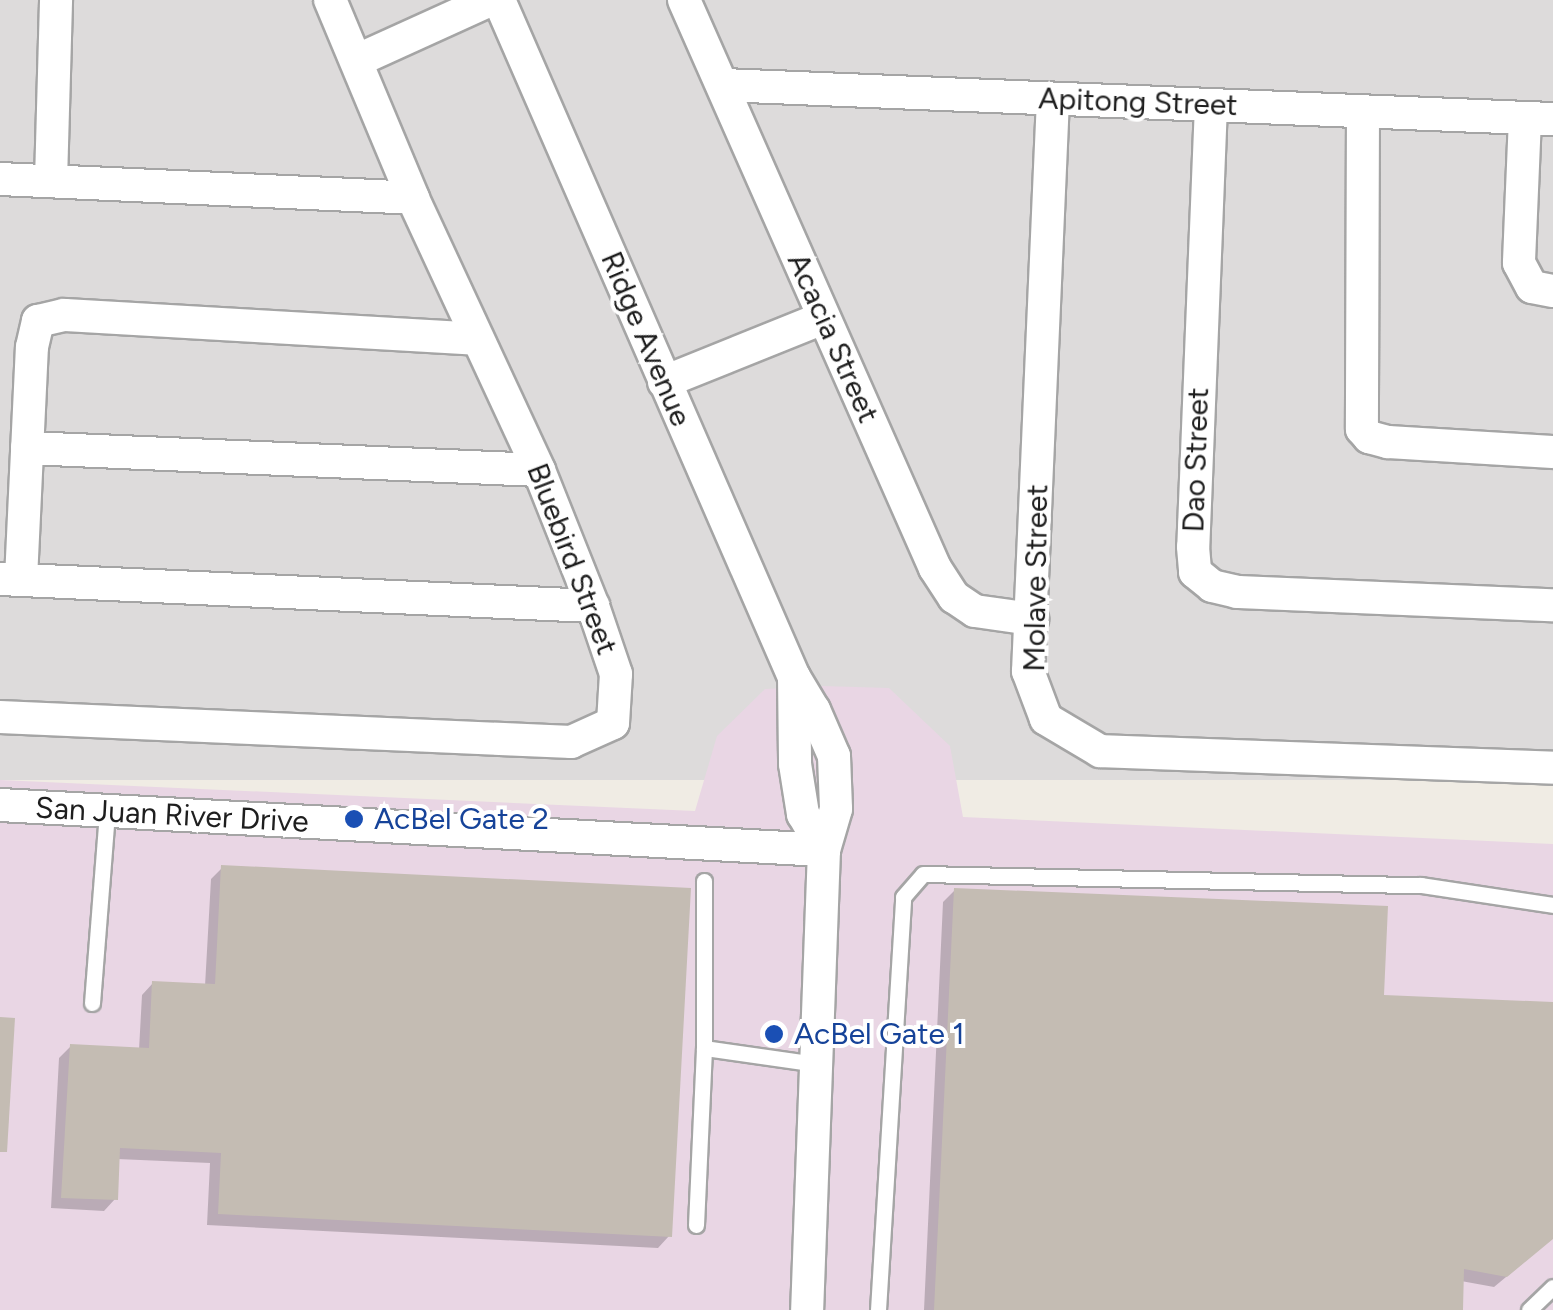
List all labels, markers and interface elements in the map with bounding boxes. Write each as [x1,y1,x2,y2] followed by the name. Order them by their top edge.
[1038,81,1238,123] street label: Apitong Street
[593,246,699,432] street label: Ridge Avenue
[780,248,886,428] street label: Acacia Street
[1175,387,1217,533] street label: Dao Street
[519,458,625,660] street label: Bluebird Street
[1016,484,1056,672] street label: Molave Street
[34,790,310,840] street label: San Juan River Drive
[374,801,549,837] place label: AcBel Gate 2
[343,808,365,830] marker: AcBel Gate 2
[794,1016,965,1052] place label: AcBel Gate 1
[763,1023,785,1045] marker: AcBel Gate 1

